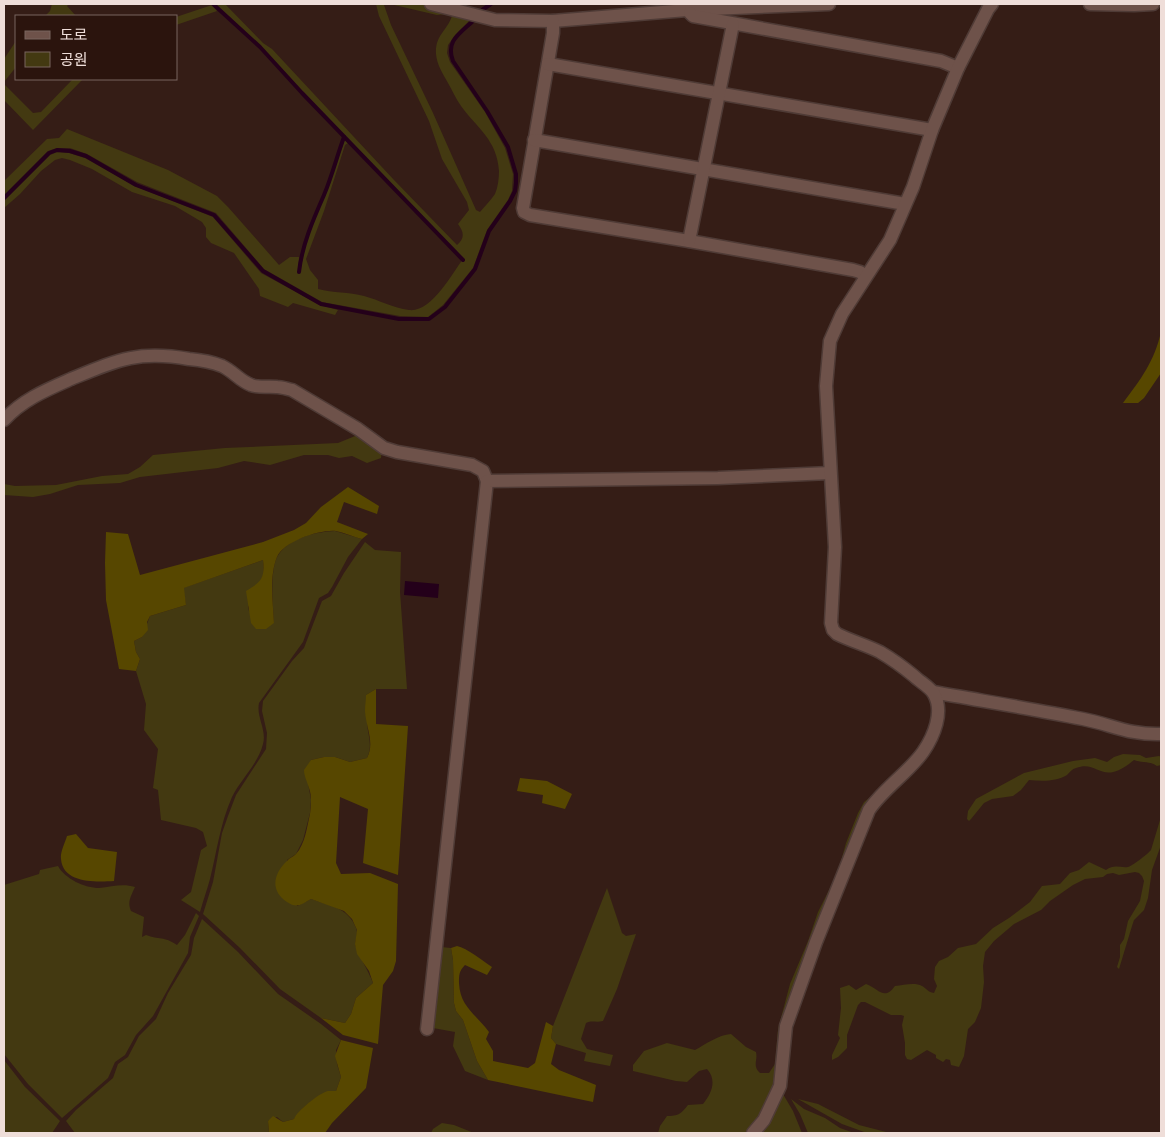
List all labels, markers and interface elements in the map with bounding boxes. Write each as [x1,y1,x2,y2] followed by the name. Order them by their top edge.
[15,15,178,80] legend
[60,26,88,44] text: 도로
[60,51,88,69] text: 공원

